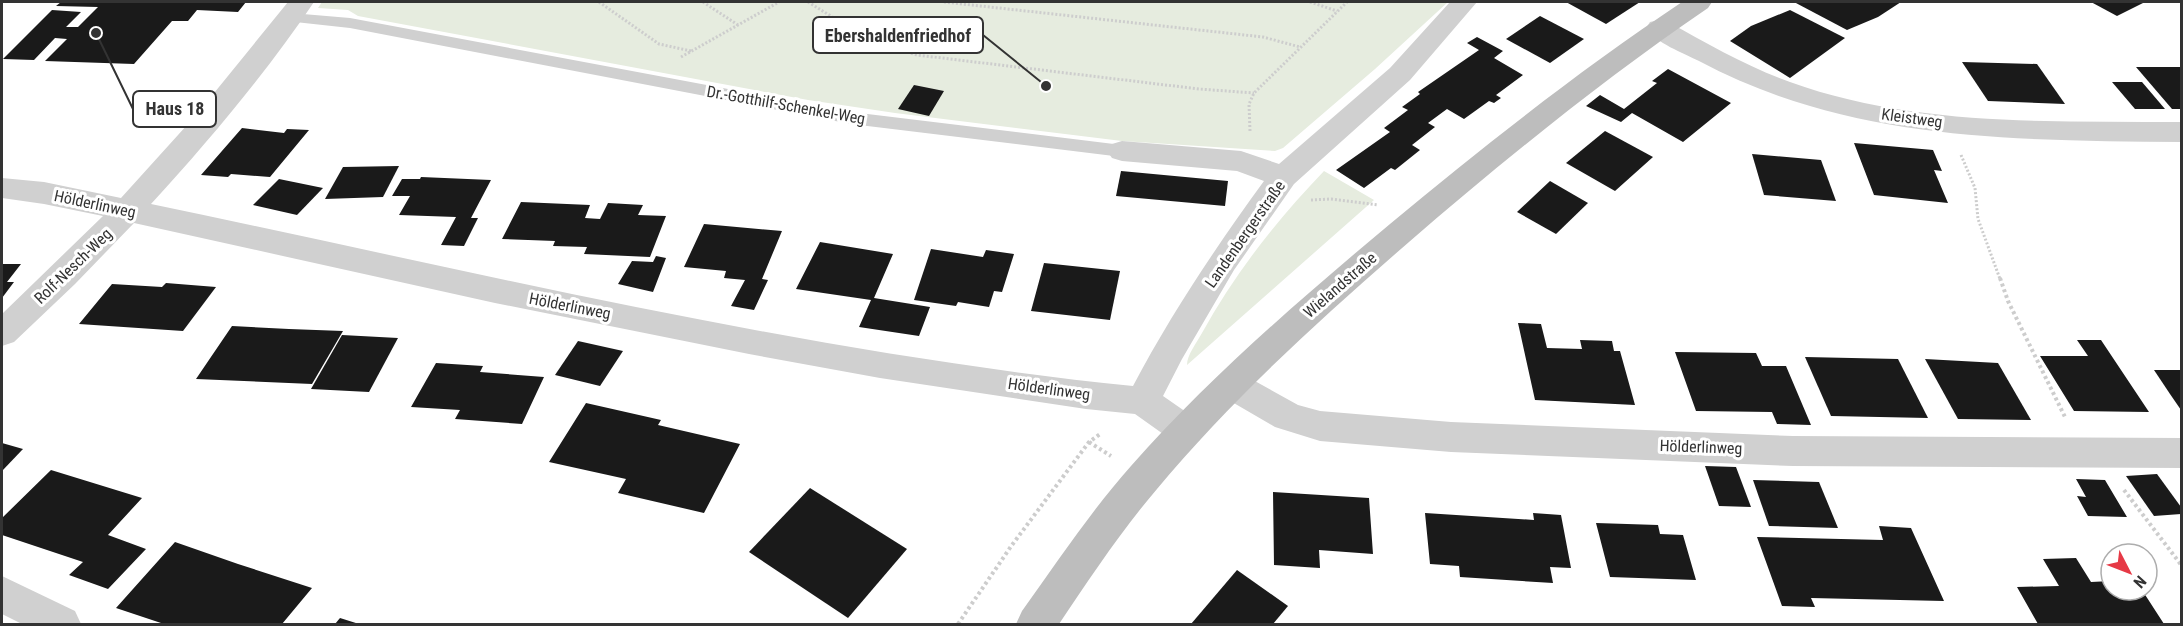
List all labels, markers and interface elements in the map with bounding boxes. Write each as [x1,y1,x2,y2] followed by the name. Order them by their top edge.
[813,17,983,53] callout: Ebershaldenfriedhof
[825,25,971,46] text: Ebershaldenfriedhof
[705,82,867,128] street label: Dr.-Gotthilf-Schenkel-Weg
[133,91,216,127] callout: Haus 18
[146,98,204,119] text: Haus 18
[1880,104,1944,132] street label: Kleistweg
[1201,177,1289,291] street label: Landenbergerstraße
[53,186,137,222] street label: Hölderlinweg
[30,224,116,308] street label: Rolf-Nesch-Weg
[1300,248,1380,322] street label: Wielandstraße
[528,289,612,323] street label: Hölderlinweg
[1007,374,1091,404] street label: Hölderlinweg
[1659,436,1743,458] street label: Hölderlinweg
[2099,542,2159,602] north arrow
[2129,572,2150,592] text: N

